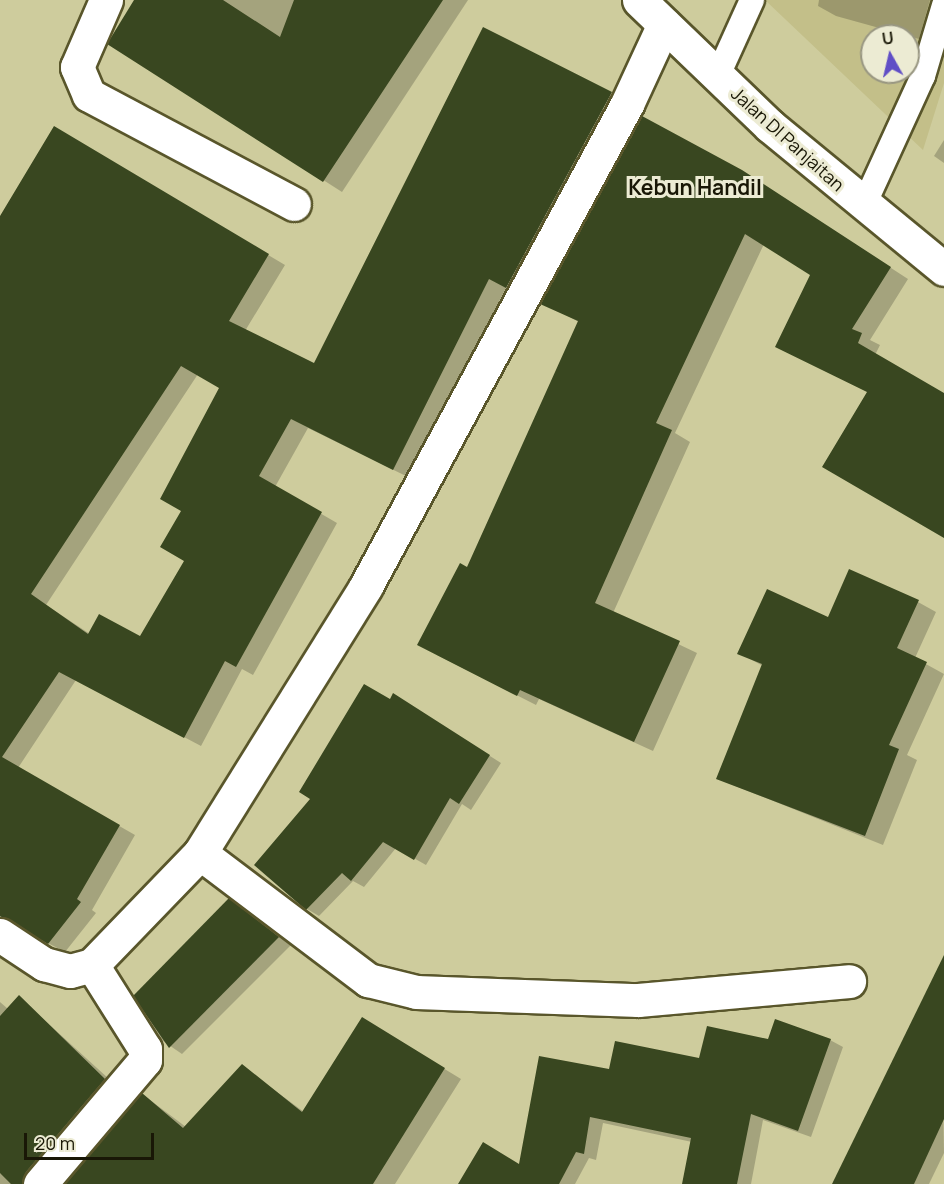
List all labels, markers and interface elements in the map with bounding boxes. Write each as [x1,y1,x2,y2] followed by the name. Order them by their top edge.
[860,24,920,84] north arrow
[881,26,895,50] text: U
[727,83,849,195] street label: Jalan DI Panjaitan
[628,174,762,200] district label: Kebun Handil
[27,1121,158,1159] scale bar
[35,1131,75,1155] text: 20 m

